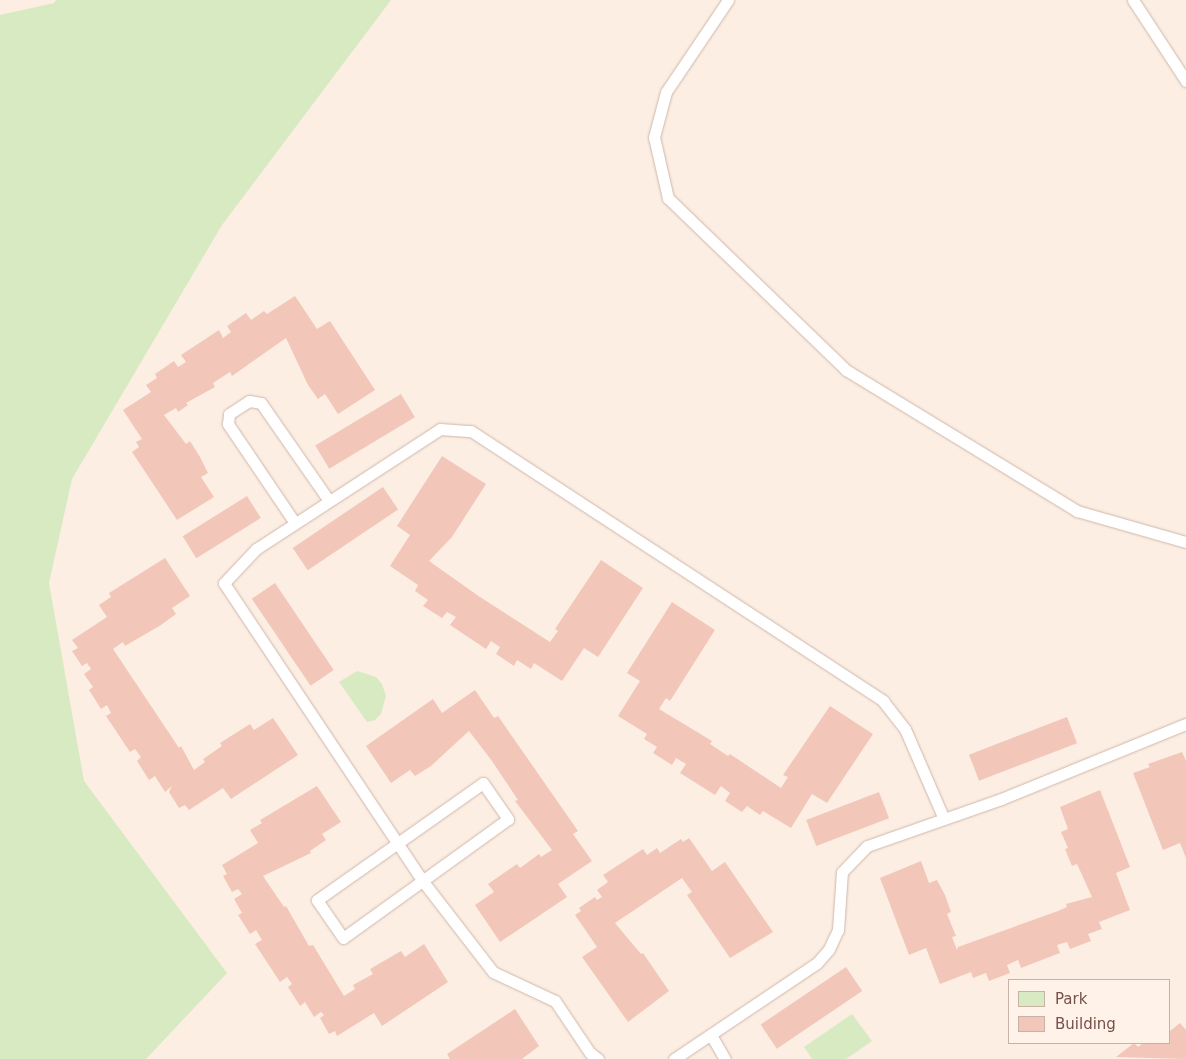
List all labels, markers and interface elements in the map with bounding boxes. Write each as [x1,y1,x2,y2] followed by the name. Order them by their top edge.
[1008,979,1171,1044] legend
[1055,990,1087,1008] text: Park
[1055,1015,1116,1033] text: Building

